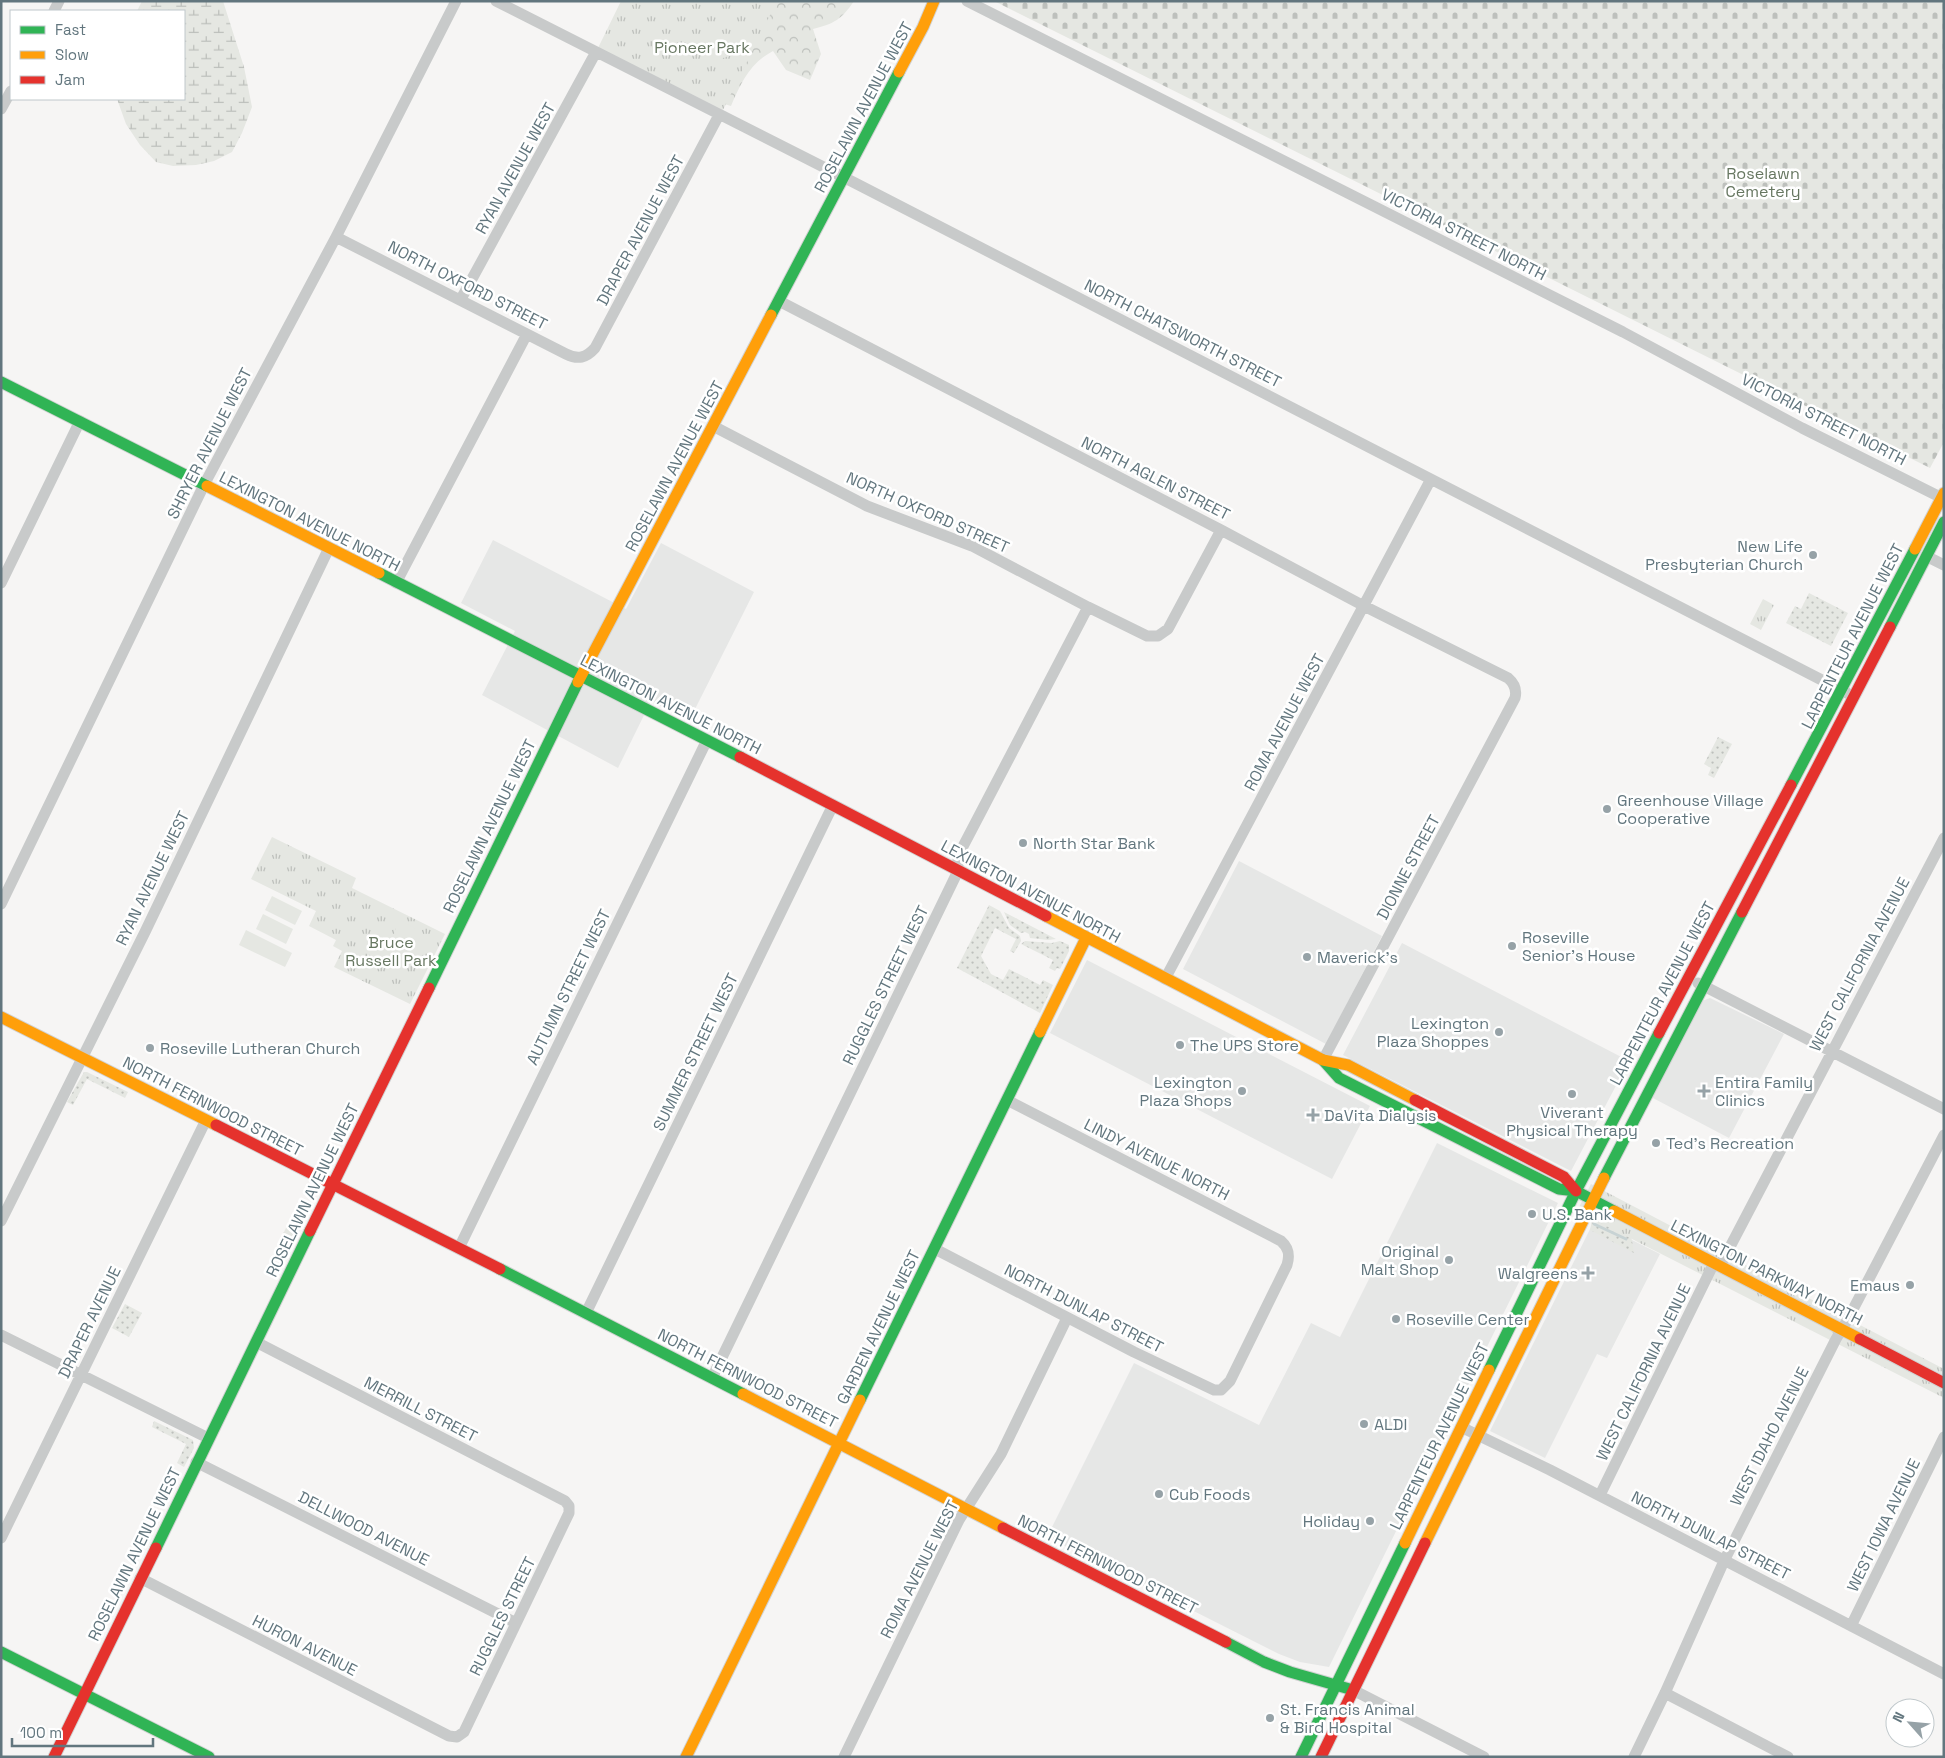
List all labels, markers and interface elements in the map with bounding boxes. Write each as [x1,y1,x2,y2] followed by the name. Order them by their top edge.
[10,10,185,100] legend
[809,18,917,196] street label: ROSELAWN AVENUE WEST
[55,20,86,39] text: Fast
[654,37,750,58] park label: Pioneer Park
[55,45,89,64] text: Slow
[55,70,85,89] text: Jam
[471,99,560,238] street label: RYAN AVENUE WEST
[592,151,689,309] street label: DRAPER AVENUE WEST
[1725,163,1801,202] park label: Roselawn Cemetery
[1378,184,1550,285] street label: VICTORIA STREET NORTH
[385,236,551,335] street label: NORTH OXFORD STREET
[1081,274,1285,392] street label: NORTH CHATSWORTH STREET
[162,364,257,522] street label: SHRYER AVENUE WEST
[1738,369,1910,470] street label: VICTORIA STREET NORTH
[620,377,728,555] street label: ROSELAWN AVENUE WEST
[1078,432,1234,525] street label: NORTH AGLEN STREET
[216,467,404,576] street label: LEXINGTON AVENUE NORTH
[843,467,1013,558] street label: NORTH OXFORD STREET
[1645,536,1803,575] place label: New Life Presbyterian Church
[1796,540,1908,733] street label: LARPENTEUR AVENUE WEST
[1807,549,1819,561] marker: New Life Presbyterian Church
[577,650,765,759] street label: LEXINGTON AVENUE NORTH
[1239,650,1330,795] street label: ROMA AVENUE WEST
[438,736,541,917] street label: ROSELAWN AVENUE WEST
[1617,790,1764,829] place label: Greenhouse Village Cooperative
[1601,803,1613,815] marker: Greenhouse Village Cooperative
[111,807,194,949] street label: RYAN AVENUE WEST
[1372,811,1445,923] street label: DIONNE STREET
[1033,833,1156,854] place label: North Star Bank
[937,835,1124,948] street label: LEXINGTON AVENUE NORTH
[1017,837,1029,849] marker: North Star Bank
[1805,873,1914,1055] street label: WEST CALIFORNIA AVENUE
[1605,898,1720,1089] street label: LARPENTEUR AVENUE WEST
[838,902,933,1069] street label: RUGGLES STREET WEST
[522,906,615,1069] street label: AUTUMN STREET WEST
[1522,927,1636,966] place label: Roseville Senior's House
[345,932,437,971] park label: Bruce Russell Park
[1506,940,1518,952] marker: Roseville Senior's House
[1317,947,1398,968] place label: Maverick's
[1301,951,1313,963] marker: Maverick's
[648,970,743,1135] street label: SUMMER STREET WEST
[1377,1013,1489,1052] place label: Lexington Plaza Shoppes
[1493,1026,1505,1038] marker: Lexington Plaza Shoppes
[1190,1035,1299,1056] place label: The UPS Store
[160,1038,360,1059] place label: Roseville Lutheran Church
[1174,1039,1186,1051] marker: The UPS Store
[144,1042,156,1054] marker: Roseville Lutheran Church
[119,1052,306,1161] street label: NORTH FERNWOOD STREET
[1139,1072,1232,1111] place label: Lexington Plaza Shops
[1715,1072,1813,1111] place label: Entira Family Clinics
[1697,1084,1711,1098] marker: Entira Family Clinics
[1236,1085,1248,1097] marker: Lexington Plaza Shops
[1566,1088,1578,1100] marker: Viverant Physical Therapy
[261,1100,364,1281] street label: ROSELAWN AVENUE WEST
[1506,1102,1638,1141] place label: Viverant Physical Therapy
[1324,1105,1436,1126] place label: DaVita Dialysis
[1306,1108,1320,1122] marker: DaVita Dialysis
[1080,1114,1233,1205] street label: LINDY AVENUE NORTH
[1666,1133,1794,1154] place label: Ted's Recreation
[1650,1137,1662,1149] marker: Ted's Recreation
[1542,1204,1612,1225] place label: U.S. Bank
[1526,1208,1538,1220] marker: U.S. Bank
[1667,1215,1866,1330] street label: LEXINGTON PARKWAY NORTH
[1361,1241,1439,1280] place label: Original Malt Shop
[832,1247,925,1408] street label: GARDEN AVENUE WEST
[1443,1254,1455,1266] marker: Original Malt Shop
[1001,1259,1167,1358] street label: NORTH DUNLAP STREET
[53,1263,126,1382] street label: DRAPER AVENUE
[1498,1263,1578,1284] place label: Walgreens
[1582,1267,1594,1279] marker: Walgreens
[1850,1275,1900,1296] place label: Emaus
[1904,1279,1916,1291] marker: Emaus
[1591,1280,1695,1464] street label: WEST CALIFORNIA AVENUE
[1406,1309,1529,1330] place label: Roseville Center
[1390,1313,1402,1325] marker: Roseville Center
[654,1324,841,1433] street label: NORTH FERNWOOD STREET
[1385,1339,1494,1533] street label: LARPENTEUR AVENUE WEST
[1725,1363,1814,1509] street label: WEST IDAHO AVENUE
[361,1372,481,1447] street label: MERRILL STREET
[1374,1414,1407,1435] place label: ALDI
[1358,1418,1370,1430] marker: ALDI
[1842,1455,1925,1595] street label: WEST IOWA AVENUE
[83,1464,186,1645] street label: ROSELAWN AVENUE WEST
[1169,1484,1251,1505] place label: Cub Foods
[295,1486,433,1571] street label: DELLWOOD AVENUE
[1628,1486,1794,1585] street label: NORTH DUNLAP STREET
[1153,1488,1165,1500] marker: Cub Foods
[875,1496,963,1642] street label: ROMA AVENUE WEST
[1014,1510,1201,1619] street label: NORTH FERNWOOD STREET
[1303,1511,1360,1532] place label: Holiday
[1364,1515,1376,1527] marker: Holiday
[465,1553,540,1679] street label: RUGGLES STREET
[249,1610,361,1681] street label: HURON AVENUE
[1885,1698,1935,1748] north arrow
[1280,1699,1415,1738] place label: St. Francis Animal & Bird Hospital
[1888,1709,1909,1725] text: N
[1264,1712,1276,1724] marker: St. Francis Animal & Bird Hospital
[12,1716,154,1748] scale bar
[20,1723,62,1742] text: 100 m

